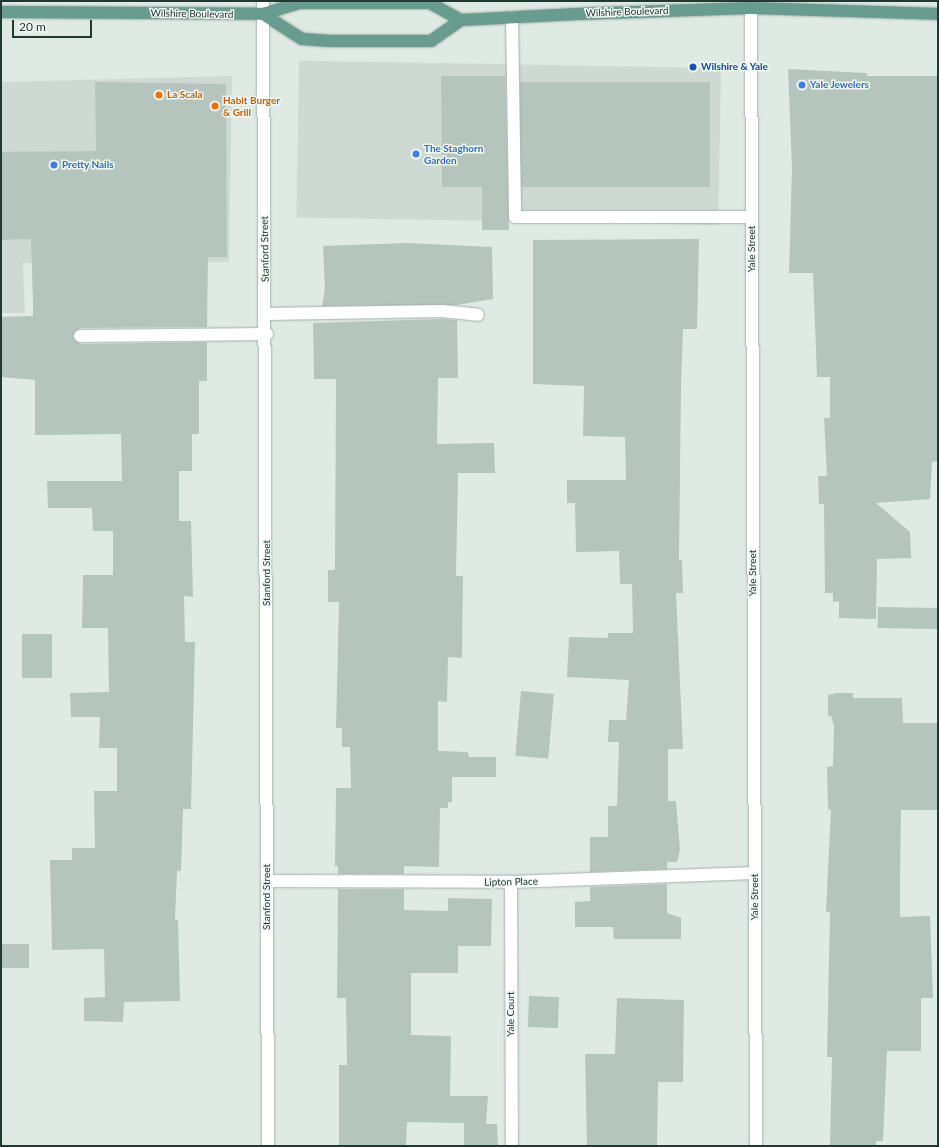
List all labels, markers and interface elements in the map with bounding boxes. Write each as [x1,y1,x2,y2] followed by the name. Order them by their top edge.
[585,5,669,19] street label: Wilshire Boulevard
[150,7,234,21] street label: Wilshire Boulevard
[14,12,94,38] scale bar
[19,19,46,34] text: 20 m
[701,61,768,73] place label: Wilshire & Yale
[688,62,698,72] marker: Wilshire & Yale
[810,79,869,91] place label: Yale Jewelers
[797,80,807,90] marker: Yale Jewelers
[167,89,203,101] place label: La Scala
[154,90,164,100] marker: La Scala
[223,94,280,118] place label: Habit Burger & Grill
[210,101,220,111] marker: Habit Burger & Grill
[424,142,483,166] place label: The Staghorn Garden
[411,149,421,159] marker: The Staghorn Garden
[62,159,114,171] place label: Pretty Nails
[49,160,59,170] marker: Pretty Nails
[258,216,272,282] street label: Stanford Street
[746,226,758,272] street label: Yale Street
[261,540,273,606] street label: Stanford Street
[747,550,759,596] street label: Yale Street
[261,864,273,930] street label: Stanford Street
[749,874,761,920] street label: Yale Street
[484,876,538,888] street label: Lipton Place
[505,991,517,1037] street label: Yale Court

